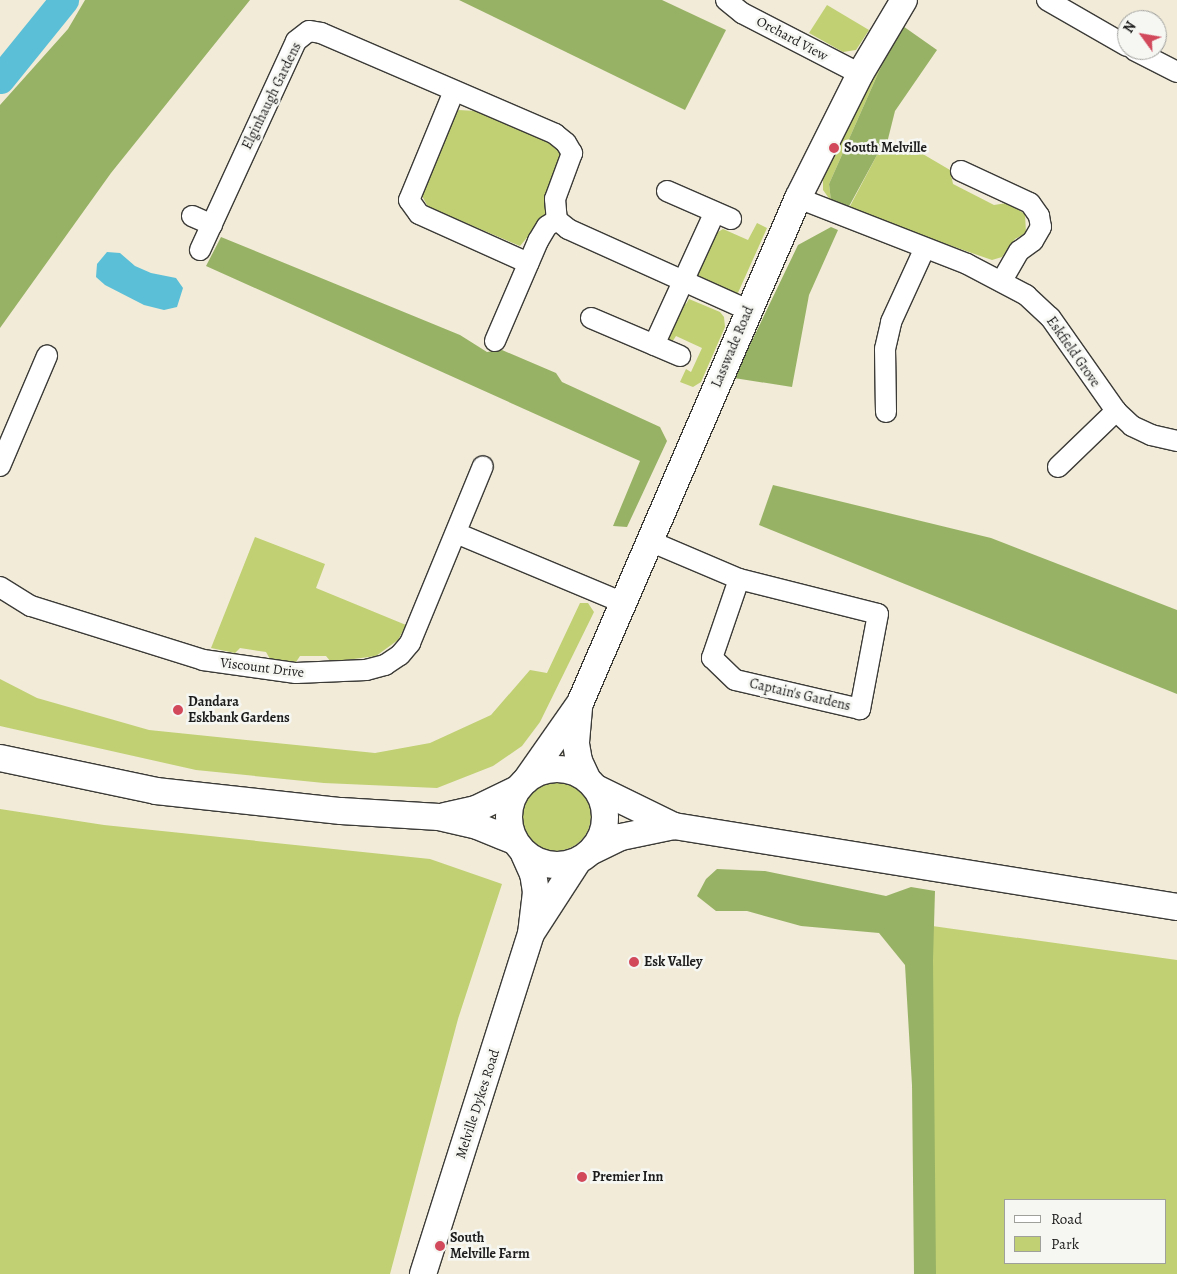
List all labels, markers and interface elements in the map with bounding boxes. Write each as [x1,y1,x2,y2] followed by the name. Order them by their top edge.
[1117,10,1167,60] north arrow
[753,13,831,65] street label: Orchard View
[1119,18,1140,37] text: N
[239,40,305,152] street label: Elginhaugh Gardens
[844,140,927,156] place label: South Melville
[828,142,840,154] marker: South Melville
[708,304,758,390] street label: Lasswade Road
[1042,313,1104,391] street label: Eskfield Grove
[219,655,305,681] street label: Viscount Drive
[748,675,852,715] street label: Captain's Gardens
[188,694,290,726] place label: Dandara Eskbank Gardens
[172,704,184,716] marker: Dandara Eskbank Gardens
[644,954,703,970] place label: Esk Valley
[628,956,640,968] marker: Esk Valley
[452,1047,504,1161] street label: Melville Dykes Road
[592,1169,663,1185] place label: Premier Inn
[576,1171,588,1183] marker: Premier Inn
[1004,1199,1167,1264] legend
[1051,1209,1082,1229] text: Road
[450,1230,530,1262] place label: South Melville Farm
[1051,1234,1079,1254] text: Park
[434,1240,446,1252] marker: South Melville Farm

